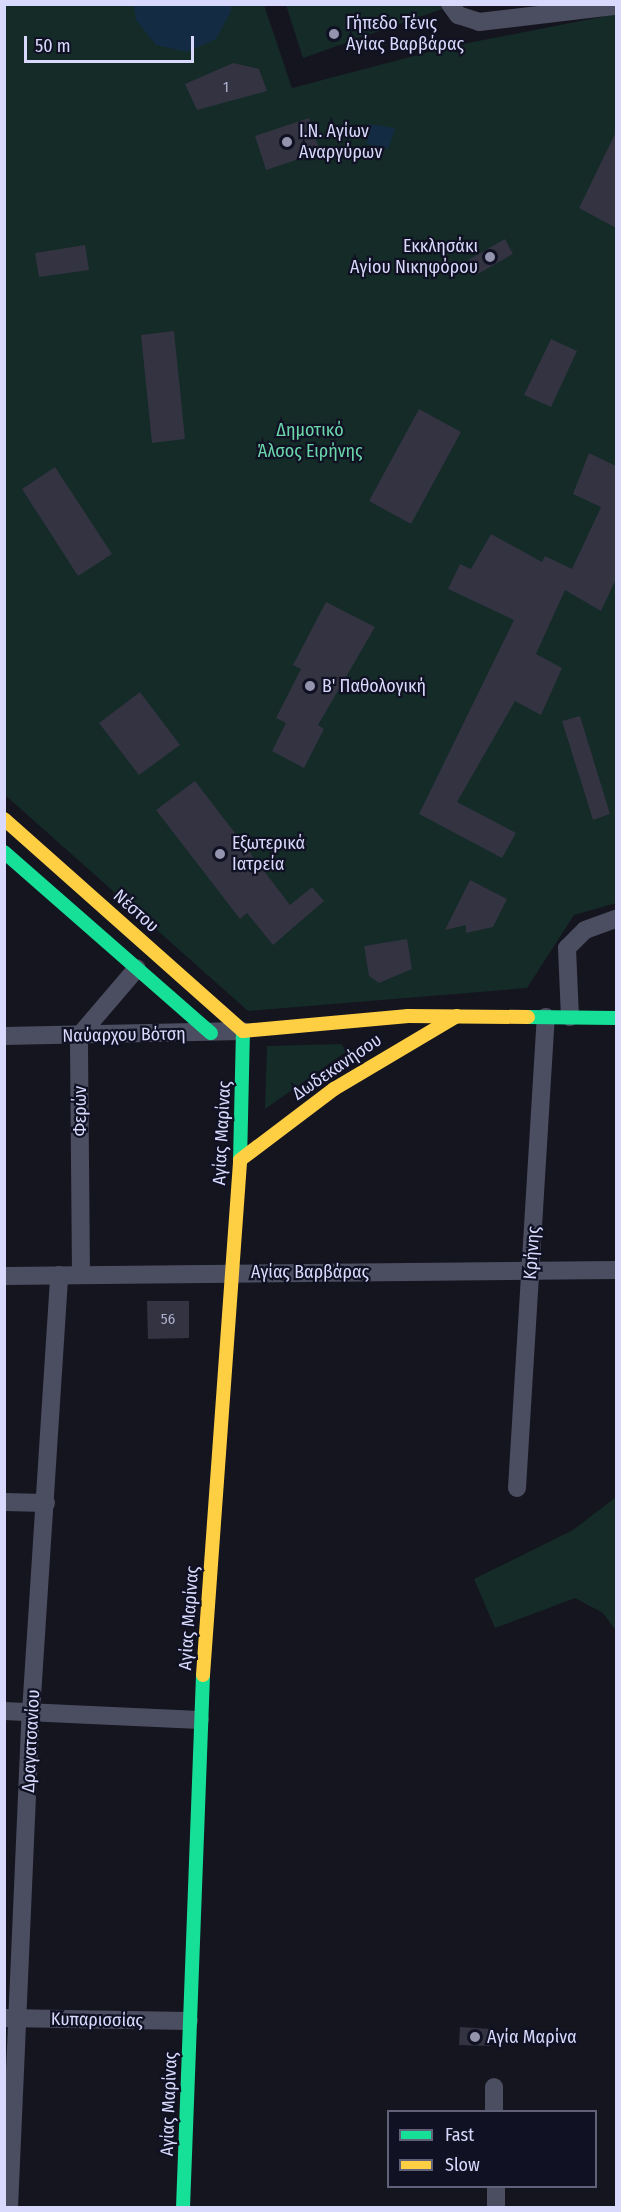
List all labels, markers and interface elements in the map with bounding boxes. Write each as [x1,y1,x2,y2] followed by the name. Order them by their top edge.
[346,13,464,56] place label: Γήπεδο Τένις Αγίας Βαρβάρας
[27,24,196,62] scale bar
[327,27,341,41] marker: Γήπεδο Τένις Αγίας Βαρβάρας
[35,35,71,57] text: 50 m
[223,79,229,97] house number: 1
[299,121,382,164] place label: Ι.Ν. Αγίων Αναργύρων
[280,135,294,149] marker: Ι.Ν. Αγίων Αναργύρων
[350,236,478,278] place label: Εκκλησάκι Αγίου Νικηφόρου
[483,250,497,264] marker: Εκκλησάκι Αγίου Νικηφόρου
[257,420,363,462] park label: Δημοτικό Άλσος Ειρήνης
[322,675,426,697] place label: Β' Παθολογική
[303,679,317,693] marker: Β' Παθολογική
[232,833,305,876] place label: Εξωτερικά Ιατρεία
[213,847,227,861] marker: Εξωτερικά Ιατρεία
[109,885,163,937] street label: Νέστου
[62,1023,186,1047] street label: Ναύαρχου Βότση
[288,1029,386,1105] street label: Δωδεκανήσου
[208,1080,236,1186] street label: Αγίας Μαρίνας
[69,1086,91,1136] street label: Φερών
[519,1226,545,1280] street label: Κρήνης
[251,1261,369,1283] street label: Αγίας Βαρβάρας
[161,1311,175,1329] house number: 56
[175,1565,203,1671] street label: Αγίας Μαρίνας
[18,1689,44,1793] street label: Δραγατσανίου
[51,2008,143,2032] street label: Κυπαρισσίας
[487,2026,577,2048] place label: Αγία Μαρίνα
[468,2030,482,2044] marker: Αγία Μαρίνα
[156,2051,182,2157] street label: Αγίας Μαρίνας
[387,2110,597,2188] legend
[445,2124,474,2146] text: Fast
[445,2154,480,2176] text: Slow

